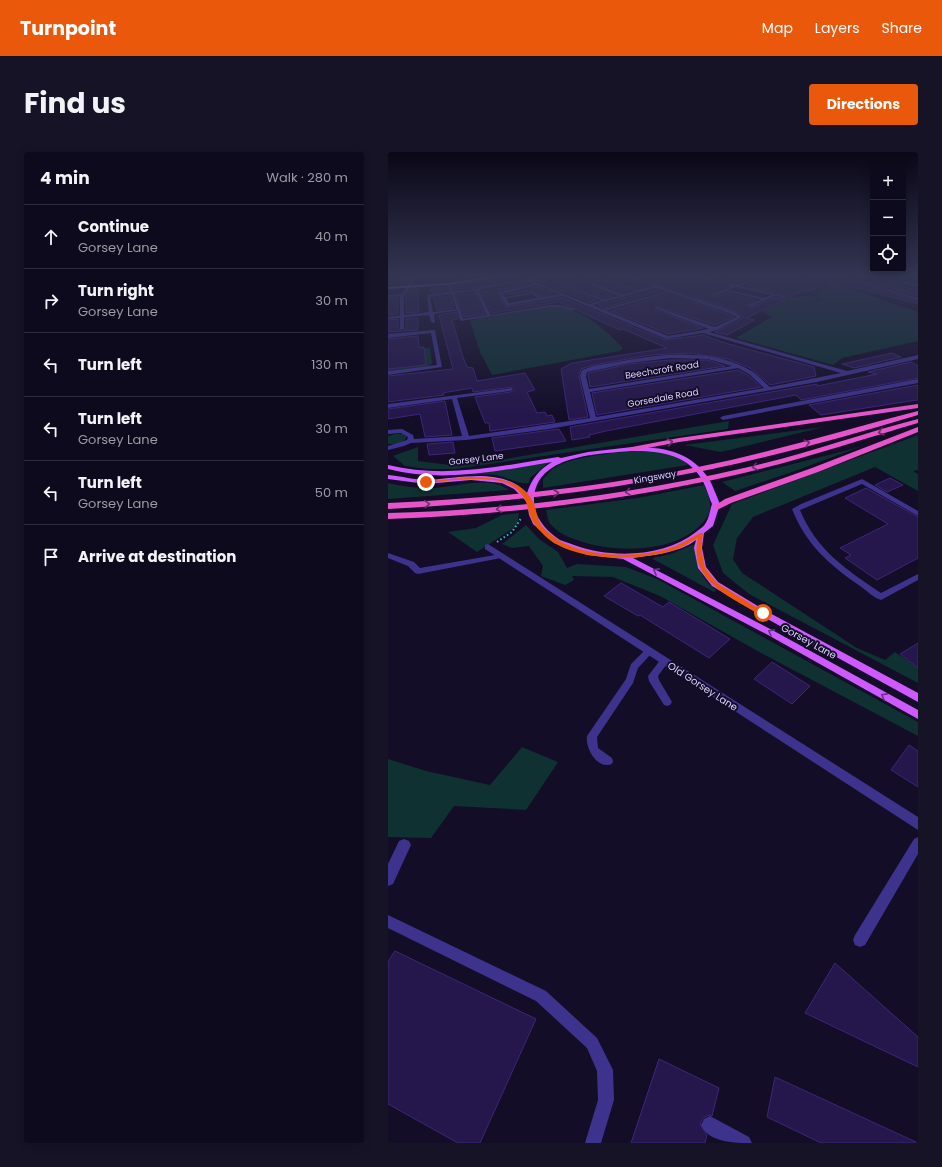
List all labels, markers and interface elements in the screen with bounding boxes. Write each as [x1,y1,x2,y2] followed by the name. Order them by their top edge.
[20,15,116,42] text: Turnpoint
[762,18,793,38] text: Map
[815,18,859,38] text: Layers
[881,18,922,38] text: Share
[24,84,126,123] text: Find us
[809,84,918,125] button: Directions
[870,164,906,272] map controls
[870,164,906,200] button: +
[40,166,90,190] text: 4 min
[266,168,348,187] text: Walk · 280 m
[870,200,906,236] button: −
[78,216,149,237] text: Continue
[40,226,62,248] icon: ahead
[315,227,348,246] text: 40 m
[870,236,906,272] button: locate
[78,238,158,257] text: Gorsey Lane
[78,280,154,301] text: Turn right
[40,290,62,312] icon: right
[315,291,348,310] text: 30 m
[78,302,158,321] text: Gorsey Lane
[40,354,62,376] icon: left
[78,354,142,375] text: Turn left
[311,355,348,374] text: 130 m
[624,358,700,382] street label: Beechcroft Road
[626,386,700,410] street label: Gorsedale Road
[78,408,142,429] text: Turn left
[40,418,62,440] icon: left
[315,419,348,438] text: 30 m
[877,427,884,436] one-way arrow
[78,430,158,449] text: Gorsey Lane
[667,438,673,446] one-way arrow
[804,440,811,448] one-way arrow
[448,450,505,468] street label: Gorsey Lane
[752,463,759,471] one-way arrow
[633,467,677,487] street label: Kingsway
[78,472,142,493] text: Turn left
[417,473,435,491] route end
[40,482,62,504] icon: left
[315,483,348,502] text: 50 m
[625,487,631,496] one-way arrow
[553,488,559,497] one-way arrow
[78,494,158,513] text: Gorsey Lane
[424,499,430,508] one-way arrow
[496,504,502,513] one-way arrow
[40,546,62,568] icon: arrive
[78,546,236,567] text: Arrive at destination
[653,569,660,576] one-way arrow
[754,604,772,622] route start
[778,620,839,663] street label: Gorsey Lane
[767,630,775,637] one-way arrow
[665,658,741,715] street label: Old Gorsey Lane
[881,693,888,701] one-way arrow

